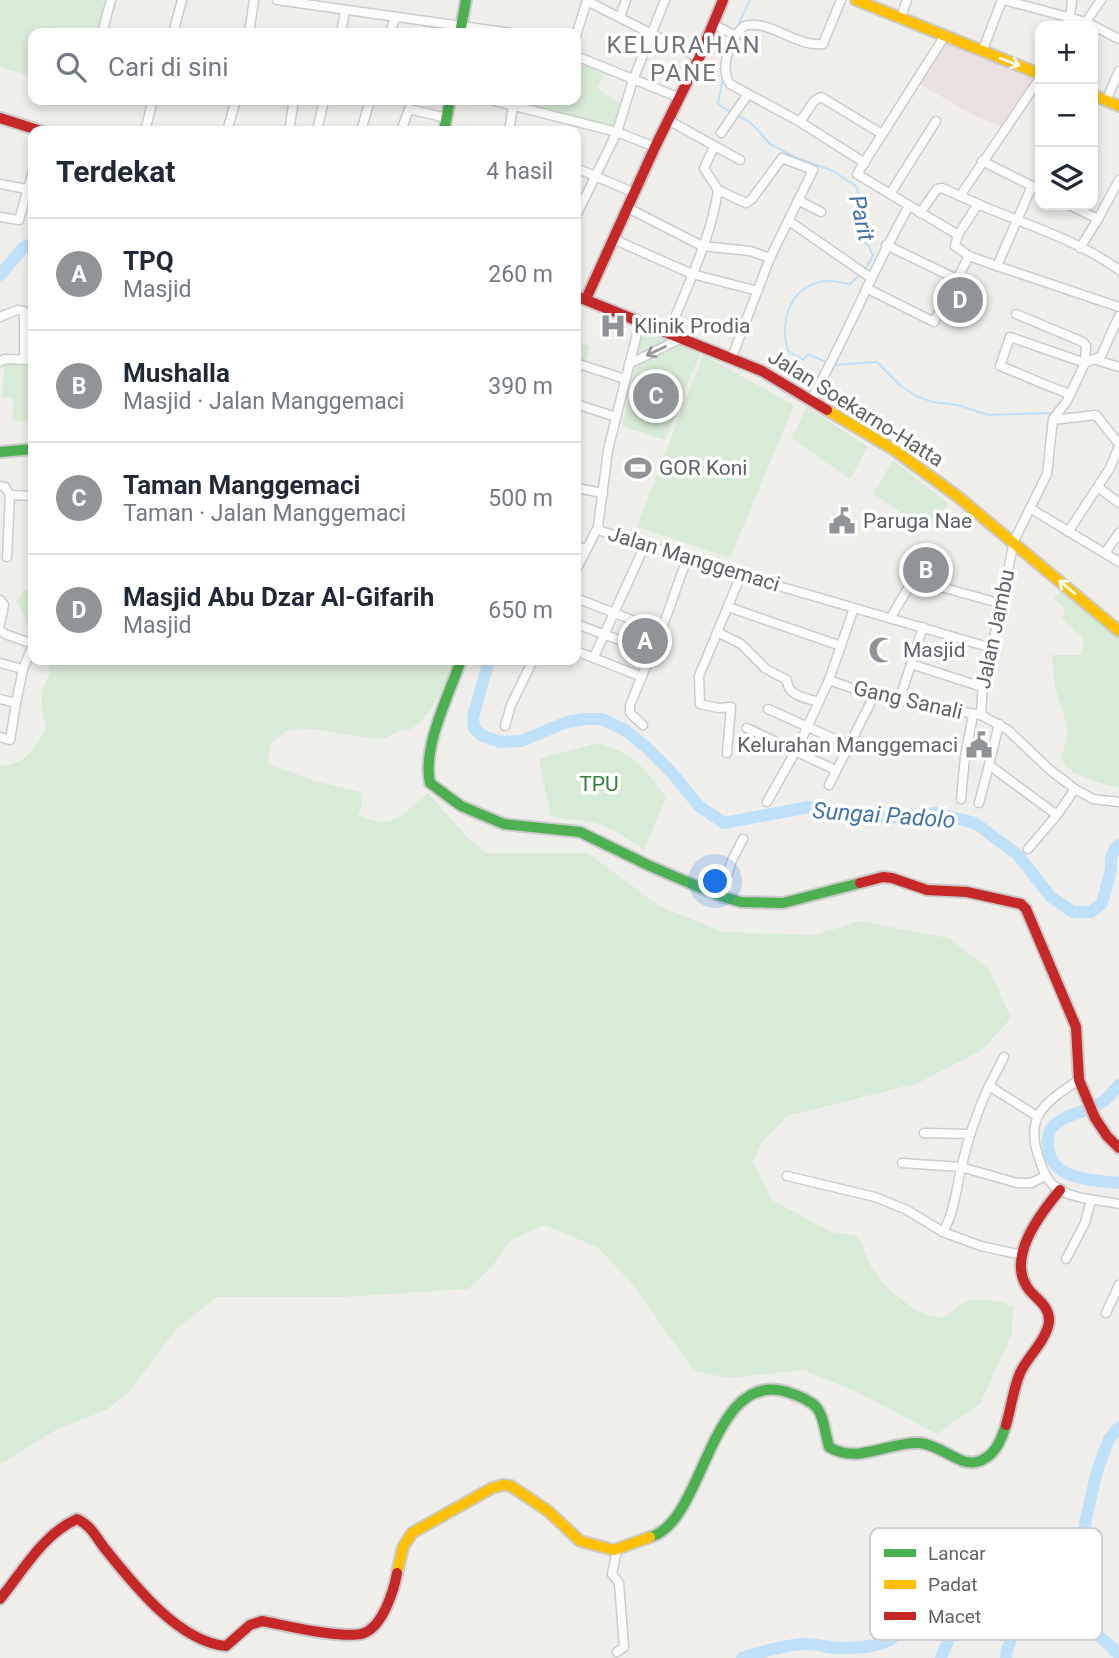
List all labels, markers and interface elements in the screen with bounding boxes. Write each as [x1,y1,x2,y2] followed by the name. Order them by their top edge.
[1035,21,1098,210] map controls
[1035,21,1098,84] button: +
[28,28,581,105] search box
[606,31,762,87] district label: KELURAHAN PANE
[52,48,90,86] icon: search
[108,52,229,82] text: Cari di sini
[999,57,1021,70] one-way arrow
[1035,84,1098,147] button: −
[1035,147,1098,210] button: layers
[56,154,175,189] text: Terdekat
[486,158,553,185] text: 4 hasil
[843,192,880,244] water label: Parit
[123,246,174,276] text: TPQ
[71,261,87,288] text: A
[488,261,553,288] text: 260 m
[937,274,983,326] pin: D
[123,276,192,303] text: Masjid
[598,311,628,341] hospital icon: Klinik Prodia
[634,314,750,338] place label: Klinik Prodia
[646,344,667,358] one-way arrow
[764,344,948,472] street label: Jalan Soekarno-Hatta
[123,358,230,388] text: Mushalla
[633,370,679,422] pin: C
[72,373,86,400] text: B
[488,373,553,400] text: 390 m
[123,388,404,415] text: Masjid · Jalan Manggemaci
[623,453,653,483] sports icon: GOR Koni
[659,456,747,480] place label: GOR Koni
[123,470,360,500] text: Taman Manggemaci
[71,485,87,512] text: C
[488,485,553,512] text: 500 m
[123,500,406,527] text: Taman · Jalan Manggemaci
[827,506,857,536] public building icon: Paruga Nae
[863,509,972,533] place label: Paruga Nae
[605,521,783,597] street label: Jalan Manggemaci
[903,544,949,596] pin: B
[971,567,1019,691] street label: Jalan Jambu
[1058,579,1076,595] one-way arrow
[123,582,434,612] text: Masjid Abu Dzar Al-Gifarih
[72,597,86,624] text: D
[488,597,553,624] text: 650 m
[123,612,192,639] text: Masjid
[622,615,668,667] pin: A
[867,635,897,665] mosque icon: Masjid
[903,638,966,662] place label: Masjid
[851,676,965,724] street label: Gang Sanali
[964,730,994,760] public building icon: Kelurahan Manggemaci
[737,733,958,757] place label: Kelurahan Manggemaci
[579,772,619,796] park label: TPU
[812,797,956,834] water label: Sungai Padolo
[698,864,732,898] your location
[870,1528,1102,1640] legend
[928,1542,986,1565] text: Lancar
[928,1573,978,1596] text: Padat
[928,1605,981,1628] text: Macet

